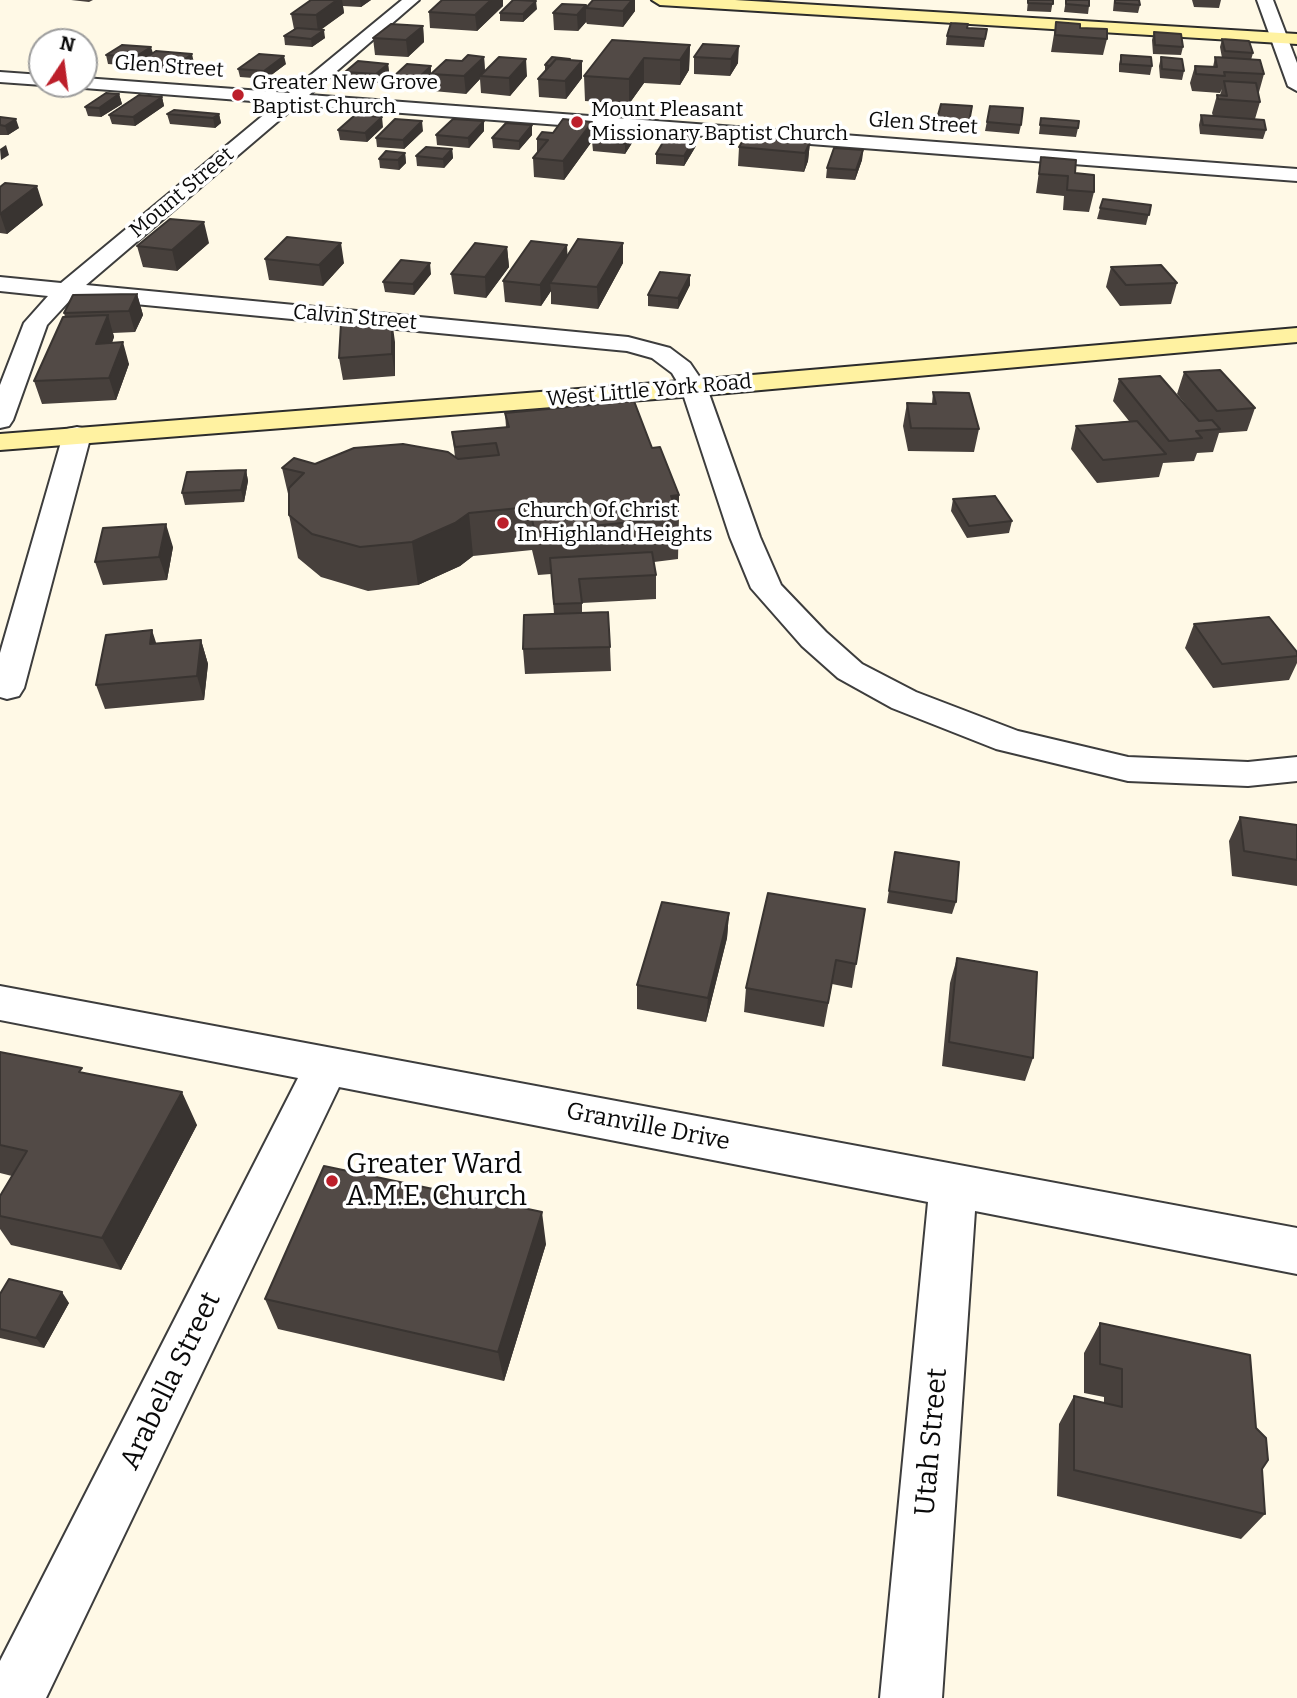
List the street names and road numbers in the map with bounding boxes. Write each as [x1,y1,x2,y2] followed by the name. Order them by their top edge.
[113,51,225,83] street label: Glen Street
[867,108,979,140] street label: Glen Street
[125,142,239,244] street label: Mount Street
[292,300,418,336] street label: Calvin Street
[545,369,753,413] street label: West Little York Road
[564,1097,732,1157] street label: Granville Drive
[114,1287,228,1475] street label: Arabella Street
[909,1367,955,1517] street label: Utah Street

